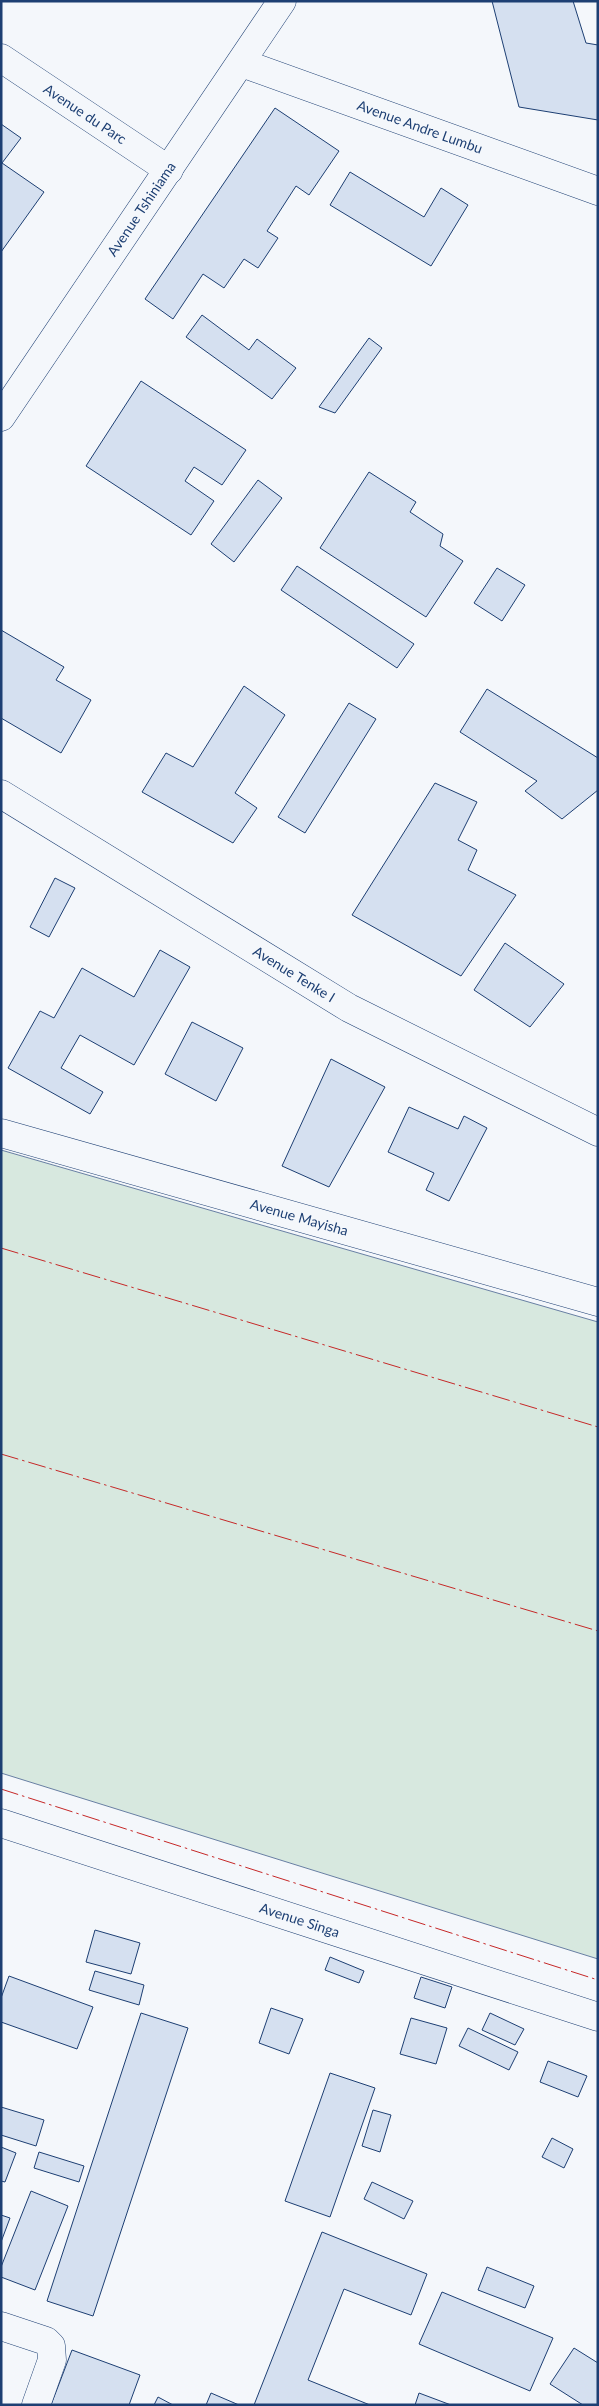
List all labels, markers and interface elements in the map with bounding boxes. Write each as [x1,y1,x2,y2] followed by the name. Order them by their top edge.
[41,80,130,147] street label: Avenue du Parc
[355,96,485,157] street label: Avenue Andre Lumbu
[103,158,179,259] street label: Avenue Tshiniama
[250,942,338,1005] street label: Avenue Tenke I
[249,1195,350,1239] street label: Avenue Mayisha
[258,1899,342,1940] street label: Avenue Singa

